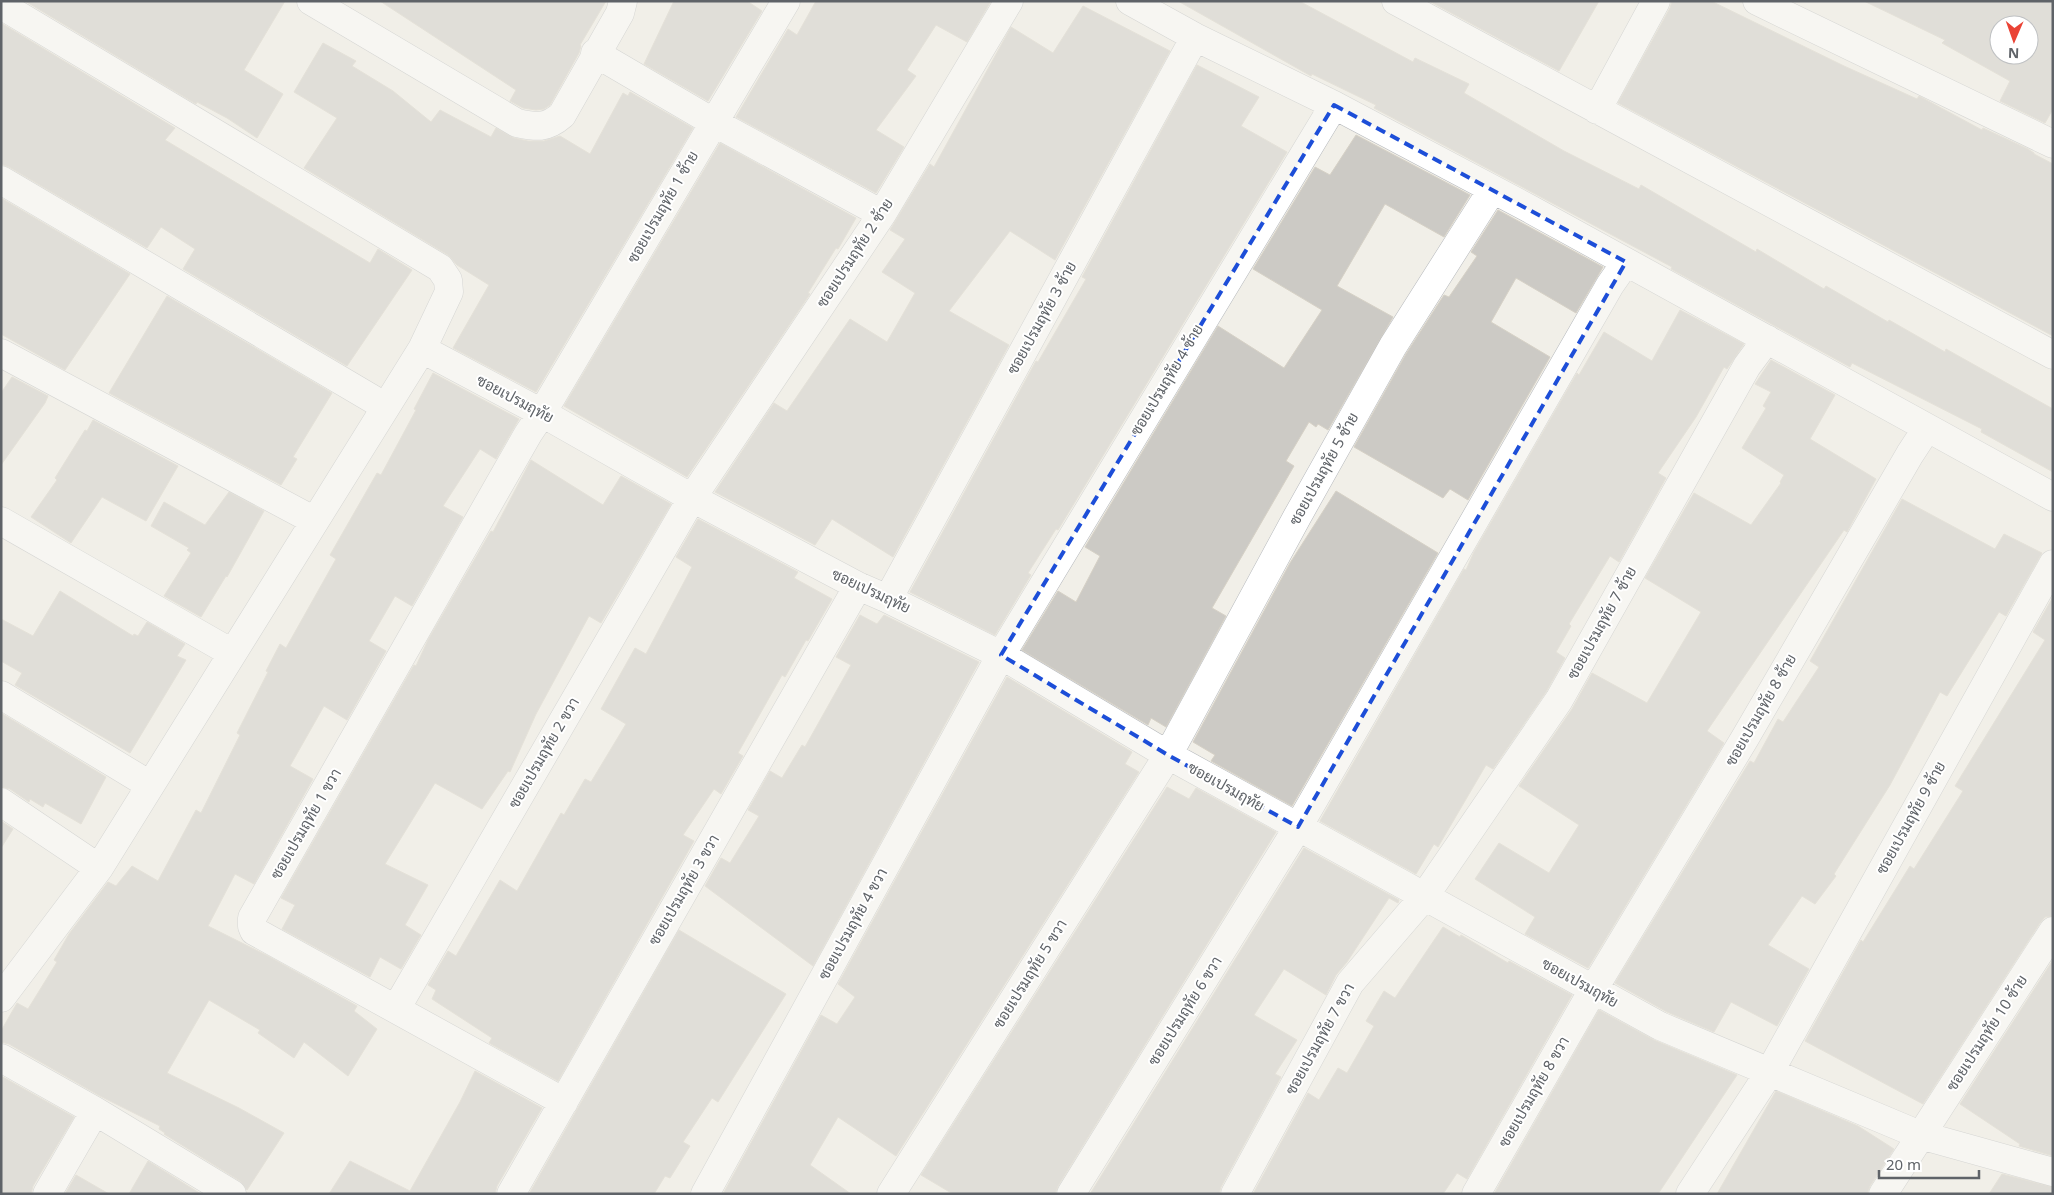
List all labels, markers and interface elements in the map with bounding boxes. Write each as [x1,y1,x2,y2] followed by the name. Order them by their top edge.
[1989,15,2039,65] north arrow
[2008,44,2020,63] text: N
[622,147,702,266] street label: ซอยเปรมฤทัย 1 ซ้าย
[811,194,897,311] street label: ซอยเปรมฤทัย 2 ซ้าย
[1002,257,1080,378] street label: ซอยเปรมฤทัย 3 ซ้าย
[1125,320,1207,439] street label: ซอยเปรมฤทัย 4 ซ้าย
[473,369,558,427] street label: ซอยเปรมฤทัย
[1284,408,1362,529] street label: ซอยเปรมฤทัย 5 ซ้าย
[1562,562,1640,683] street label: ซอยเปรมฤทัย 7 ซ้าย
[829,563,914,617] street label: ซอยเปรมฤทัย
[1720,650,1800,769] street label: ซอยเปรมฤทัย 8 ซ้าย
[503,693,583,812] street label: ซอยเปรมฤทัย 2 ขวา
[1185,757,1268,815] street label: ซอยเปรมฤทัย
[1871,757,1949,878] street label: ซอยเปรมฤทัย 9 ซ้าย
[265,764,345,883] street label: ซอยเปรมฤทัย 1 ขวา
[643,830,723,949] street label: ซอยเปรมฤทัย 3 ขวา
[813,864,891,983] street label: ซอยเปรมฤทัย 4 ขวา
[988,915,1071,1032] street label: ซอยเปรมฤทัย 5 ขวา
[1143,952,1226,1069] street label: ซอยเปรมฤทัย 6 ขวา
[1539,953,1622,1011] street label: ซอยเปรมฤทัย
[1941,970,2031,1094] street label: ซอยเปรมฤทัย 10 ซ้าย
[1280,979,1358,1098] street label: ซอยเปรมฤทัย 7 ขวา
[1493,1032,1573,1151] street label: ซอยเปรมฤทัย 8 ขวา
[1879,1148,1979,1180] scale bar
[1886,1154,1921,1174] text: 20 m

